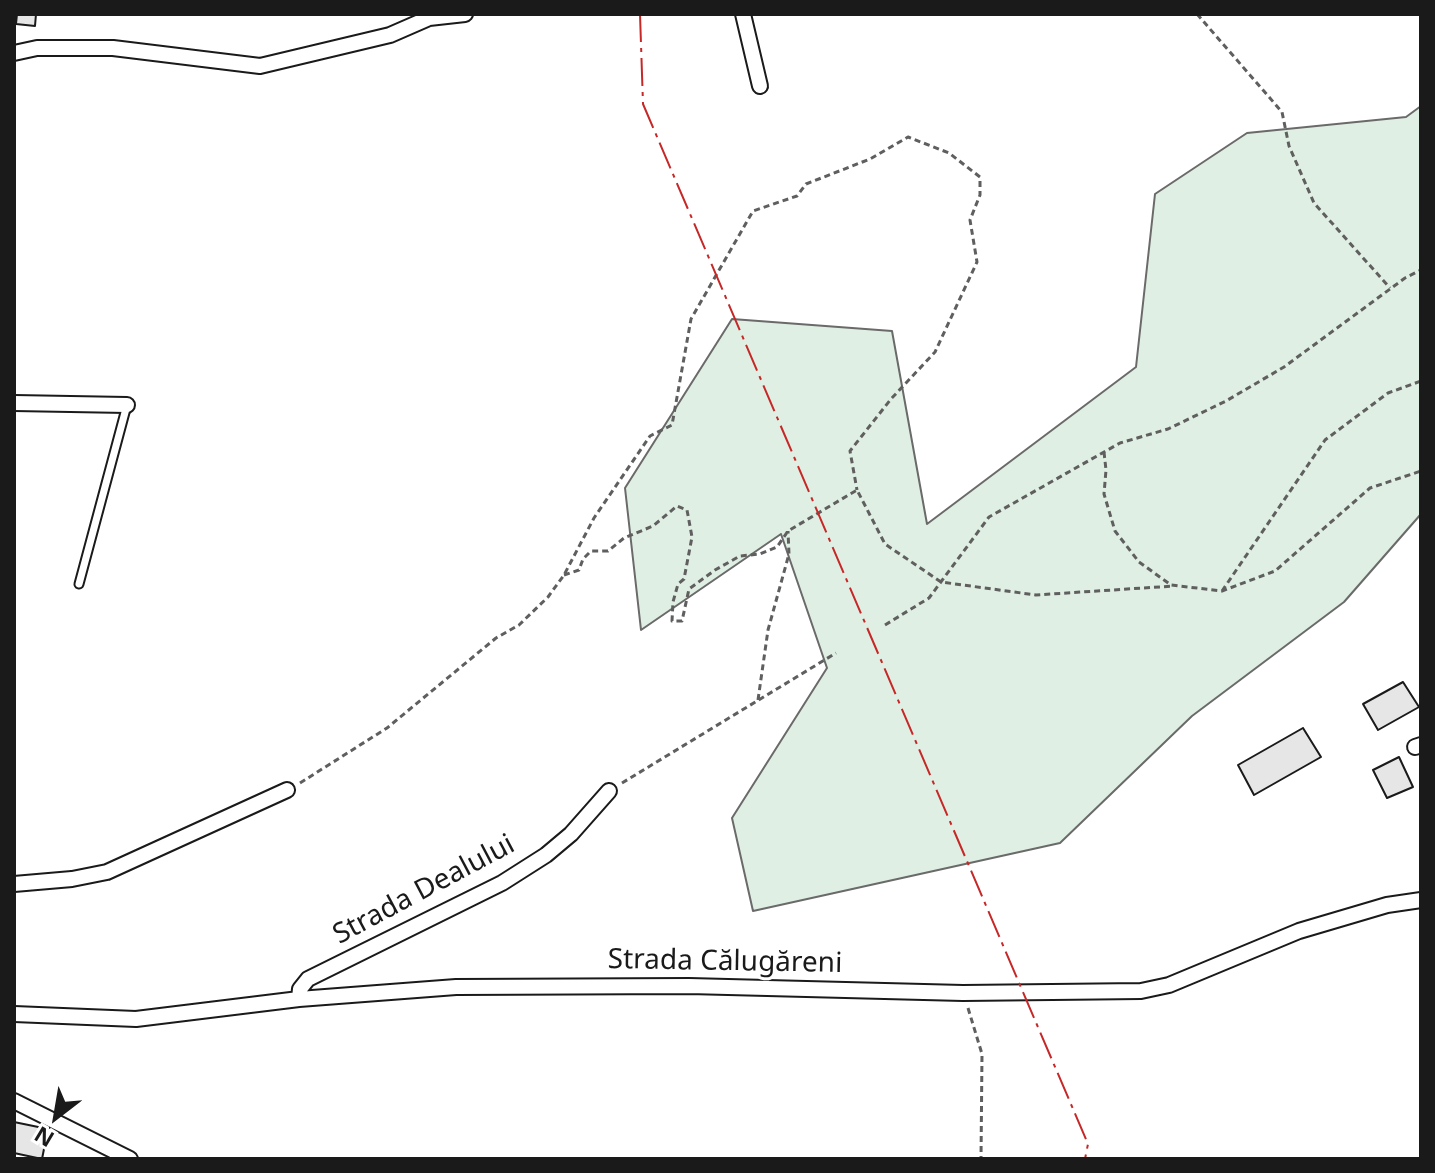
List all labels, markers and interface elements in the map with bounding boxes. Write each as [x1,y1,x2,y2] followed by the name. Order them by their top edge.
[328,828,520,952] street label: Strada Dealului
[607,943,843,981] street label: Strada Călugăreni
[16,1077,96,1157] north arrow
[28,1120,59,1155] text: N

